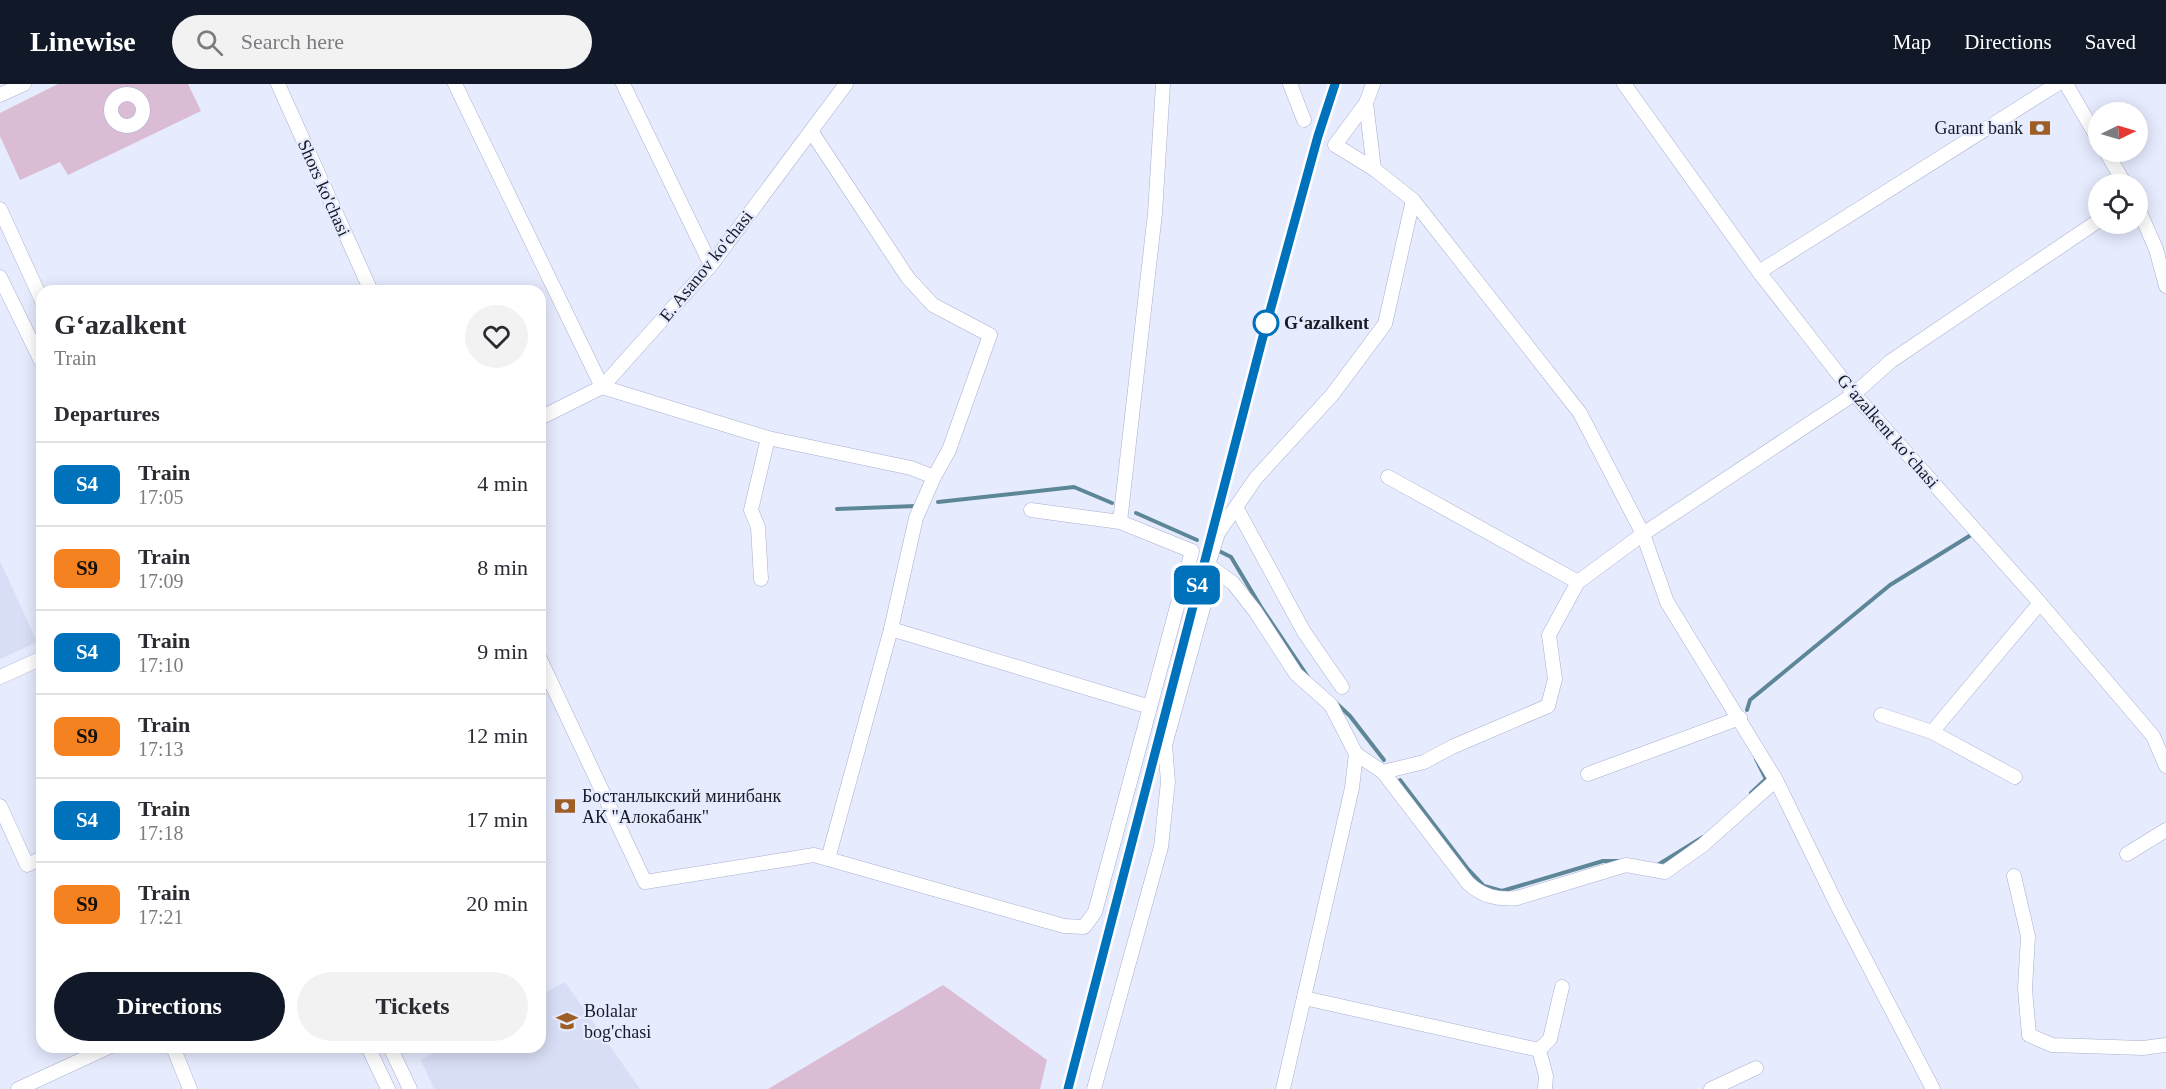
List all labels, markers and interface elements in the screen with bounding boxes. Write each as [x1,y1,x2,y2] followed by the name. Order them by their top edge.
[172,15,592,69] search box
[30,26,136,57] text: Linewise
[193,26,226,59] icon: search
[241,29,344,54] text: Search here
[1893,30,1931,54] text: Map
[1964,30,2052,54] text: Directions
[2085,30,2136,54] text: Saved
[2088,102,2148,162] north arrow
[2088,102,2148,234] map controls
[2028,116,2052,140] bank icon: Garant bank
[1935,118,2023,138] place label: Garant bank
[294,137,354,239] street label: Shors ko'chasi
[2088,174,2148,234] button: locate
[655,207,757,325] street label: E. Asanov ko'chasi
[465,305,528,368] button: heart
[54,309,186,340] text: Gʻazalkent
[1253,310,1279,336] marker: Gʻazalkent
[1284,313,1369,333] place label: Gʻazalkent
[54,347,97,369] text: Train
[1833,370,1943,492] street label: Gʻazalkent koʻchasi
[54,401,160,426] text: Departures
[138,460,190,485] text: Train
[477,471,528,496] text: 4 min
[76,472,98,496] text: S4
[138,486,184,508] text: 17:05
[138,544,190,569] text: Train
[477,555,528,580] text: 8 min
[76,556,98,580] text: S9
[1170,566,1224,604] line badge: S4
[138,570,184,592] text: 17:09
[1186,573,1208,597] text: S4
[138,628,190,653] text: Train
[477,639,528,664] text: 9 min
[76,640,98,664] text: S4
[138,654,184,676] text: 17:10
[138,712,190,737] text: Train
[466,723,528,748] text: 12 min
[76,724,98,748] text: S9
[138,738,184,760] text: 17:13
[582,786,781,827] place label: Бостанлыкский минибанк АК "Алокабанк"
[553,794,577,818] bank icon: Бостанлыкский минибанк АК "Алокабанк"
[138,796,190,821] text: Train
[466,807,528,832] text: 17 min
[76,808,98,832] text: S4
[138,822,184,844] text: 17:18
[138,880,190,905] text: Train
[466,891,528,916] text: 20 min
[76,892,98,916] text: S9
[138,906,184,928] text: 17:21
[54,972,285,1041] button: Directions
[297,972,528,1041] button: Tickets
[584,1001,651,1042] place label: Bolalar bog'chasi
[555,1009,579,1033] school or university icon: Bolalar bog'chasi

